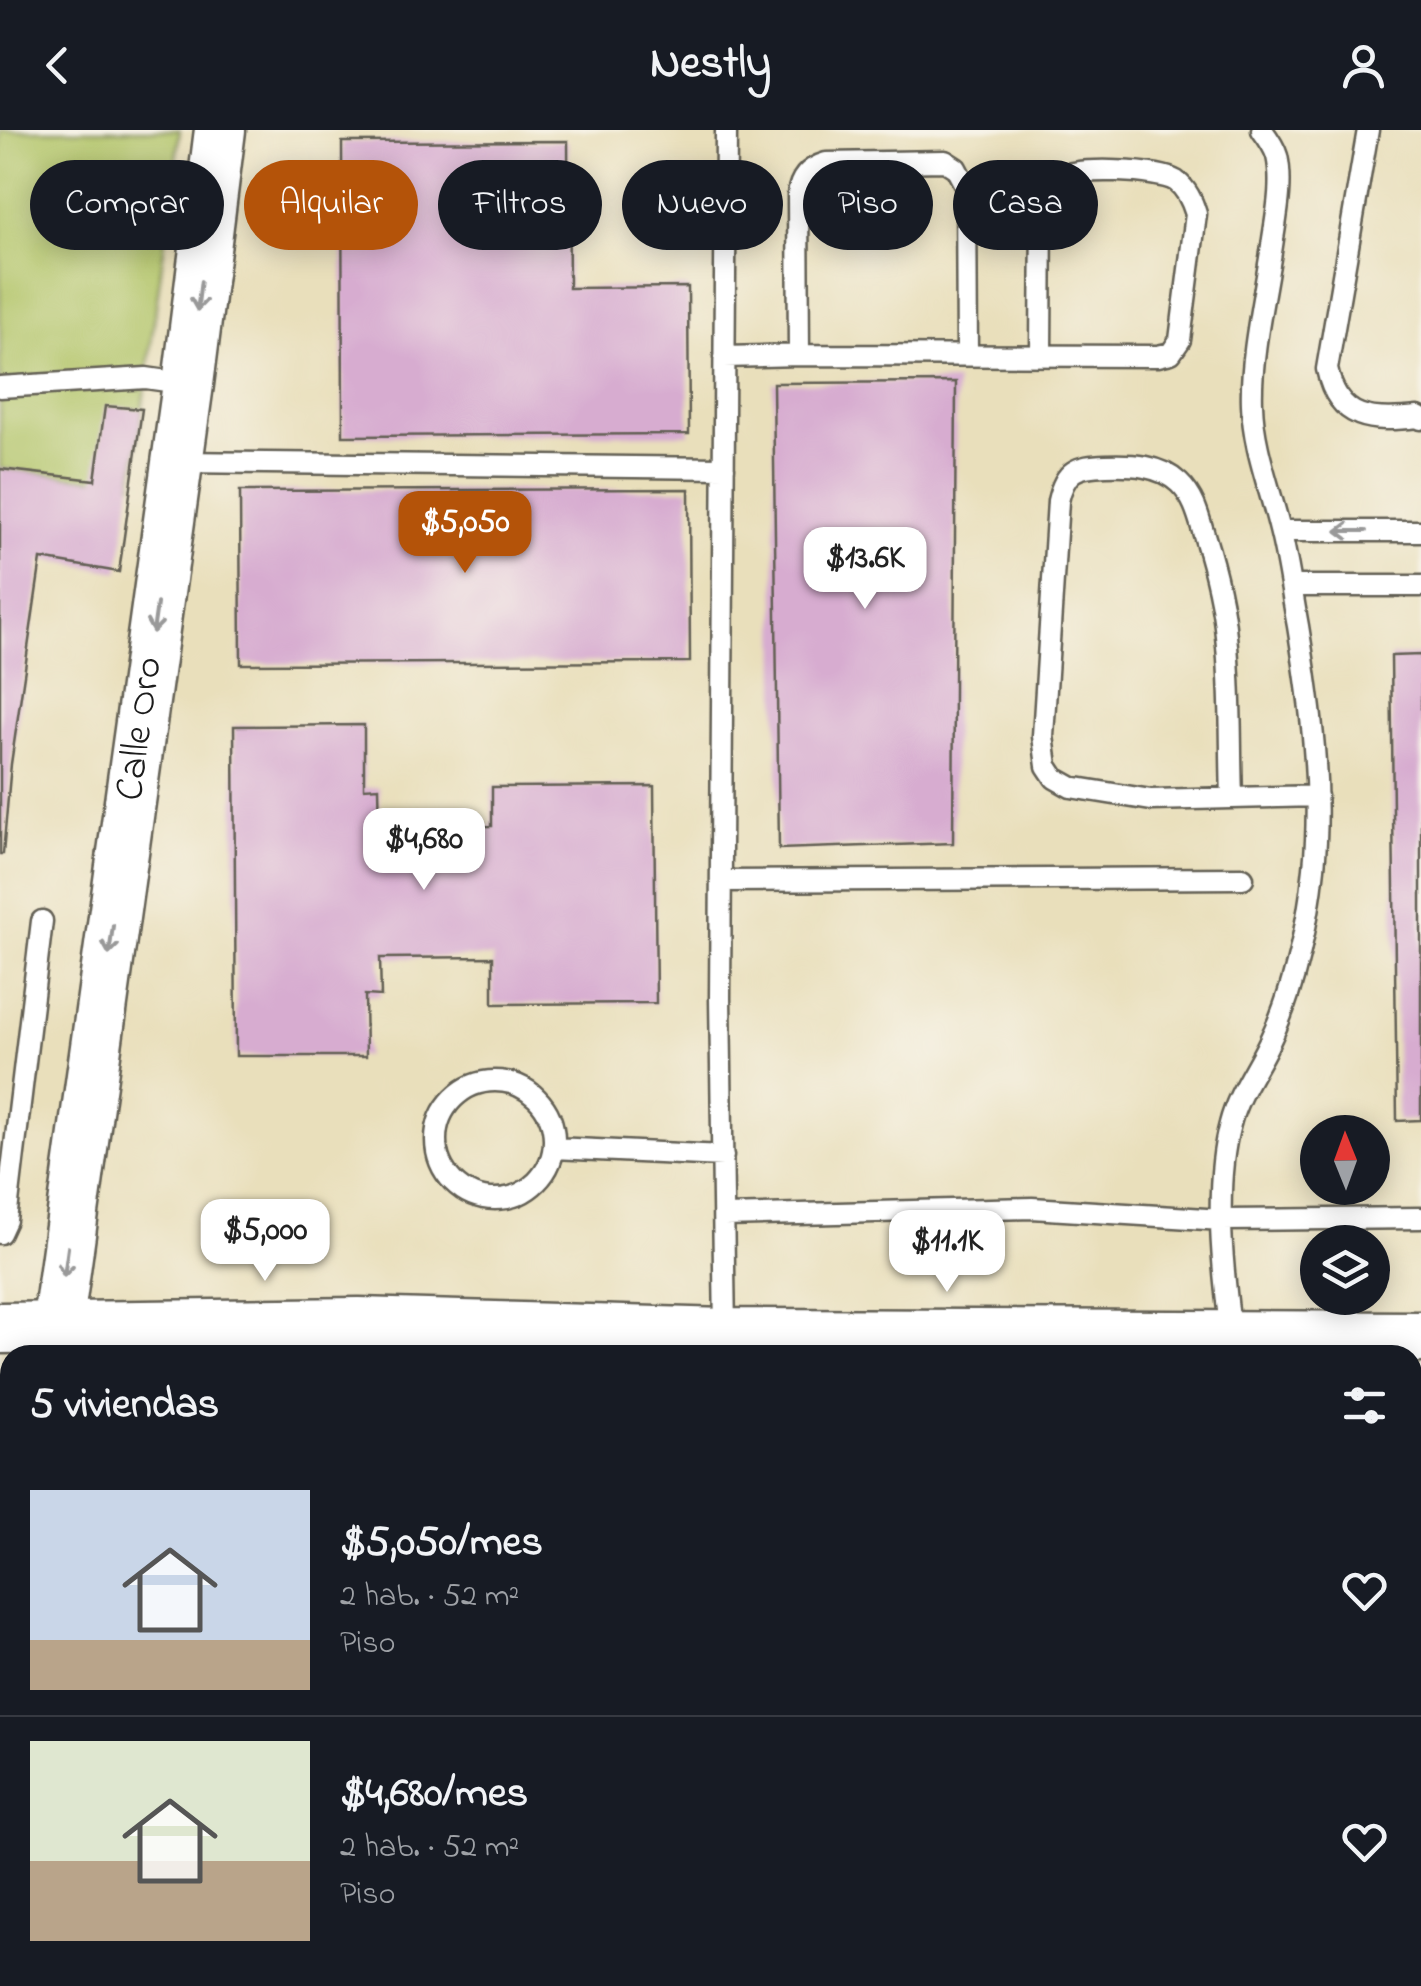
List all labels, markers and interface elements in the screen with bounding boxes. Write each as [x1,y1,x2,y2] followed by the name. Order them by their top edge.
[650,32,771,98] text: Nestly
[30,38,85,93] icon: back
[1336,38,1391,93] icon: person
[30,160,224,250] chip: Comprar
[244,160,418,250] chip: Alquilar
[438,160,602,250] chip: Filtros
[622,160,783,250] chip: Nuevo
[803,160,933,250] chip: Piso
[953,160,1098,250] chip: Casa
[189,280,208,312] one-way arrow
[384,491,546,576] pin: $5,050
[420,500,510,547] text: $5,050
[1335,522,1368,540] one-way arrow
[784,527,946,612] pin: $13.6K
[826,536,904,583] text: $13.6K
[146,602,164,634] one-way arrow
[101,653,179,804] street label: Calle Oro
[343,808,505,893] pin: $4,680
[385,817,463,864] text: $4,680
[101,923,119,956] one-way arrow
[1300,1115,1390,1205] north arrow
[1300,1115,1390,1315] map controls
[184,1199,346,1284] pin: $5,000
[223,1208,307,1255] text: $5,000
[866,1210,1028,1295] pin: $11.1K
[911,1219,983,1266] text: $11.1K
[1300,1225,1390,1315] button: layers
[57,1245,75,1278] one-way arrow
[30,1375,219,1436] text: 5 viviendas
[1337,1378,1392,1433] icon: filters
[340,1513,543,1574] text: $5,050/mes
[110,1530,230,1650] icon: home
[1337,1563,1392,1618] icon: heart
[340,1574,519,1621] text: 2 hab. · 52 m²
[340,1621,395,1668] text: Piso
[340,1764,528,1825] text: $4,680/mes
[110,1781,230,1901] icon: home
[1337,1814,1392,1869] icon: heart
[340,1825,519,1872] text: 2 hab. · 52 m²
[340,1872,395,1919] text: Piso

